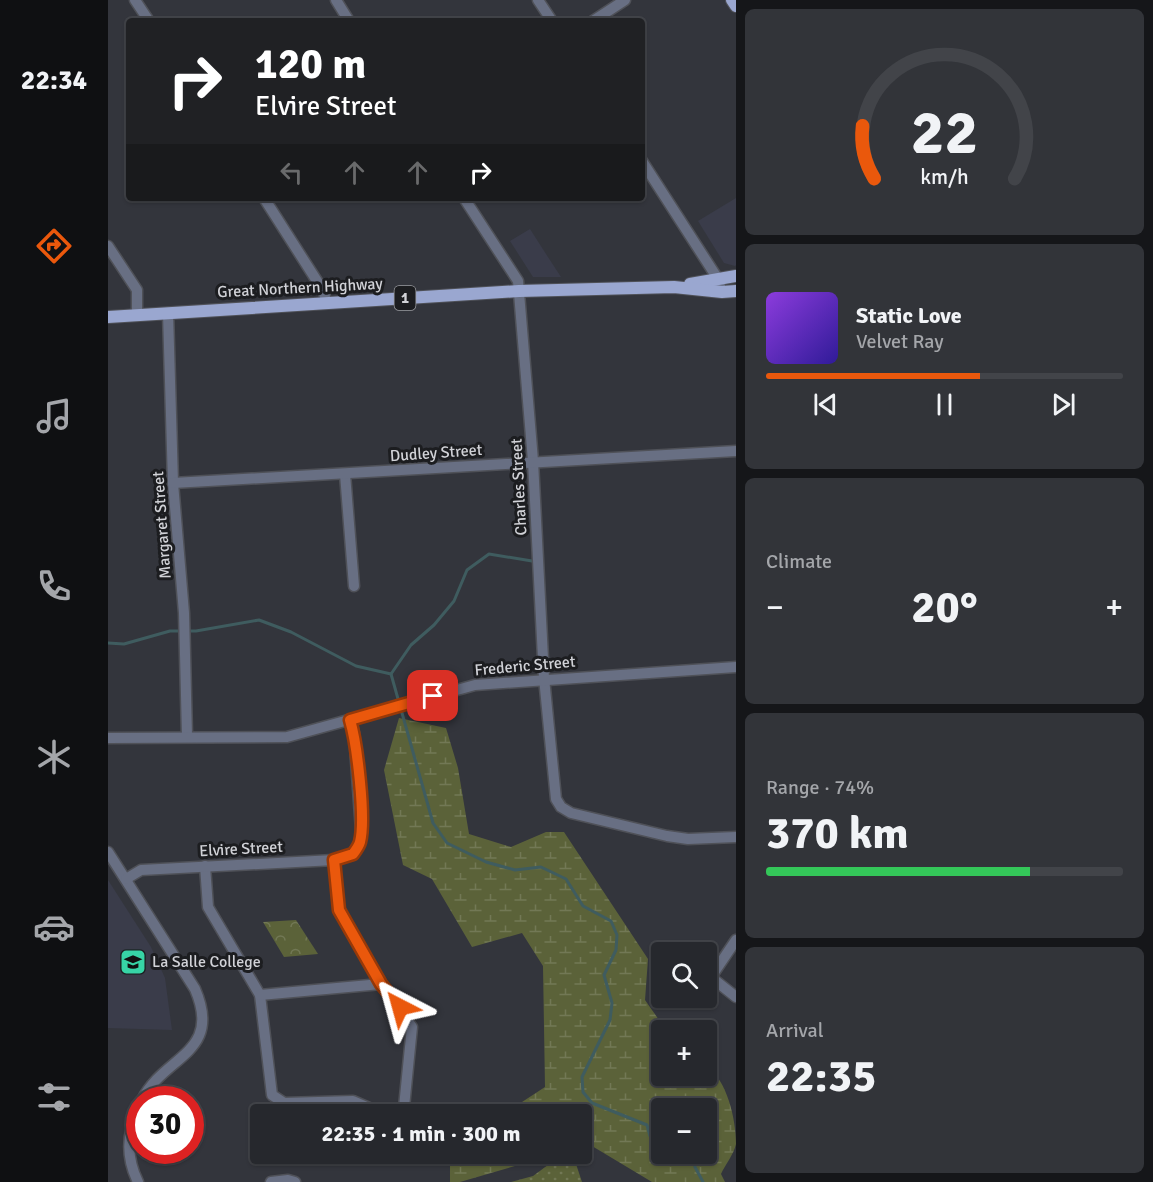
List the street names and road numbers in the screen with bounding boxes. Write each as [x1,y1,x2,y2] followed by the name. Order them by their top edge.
[217,274,384,302] street label: Great Northern Highway
[394,286,416,310] road number: 1
[506,438,532,536] street label: Charles Street
[389,440,483,466] street label: Dudley Street
[148,470,176,579] street label: Margaret Street
[474,652,577,680] street label: Frederic Street
[199,837,284,861] street label: Elvire Street

